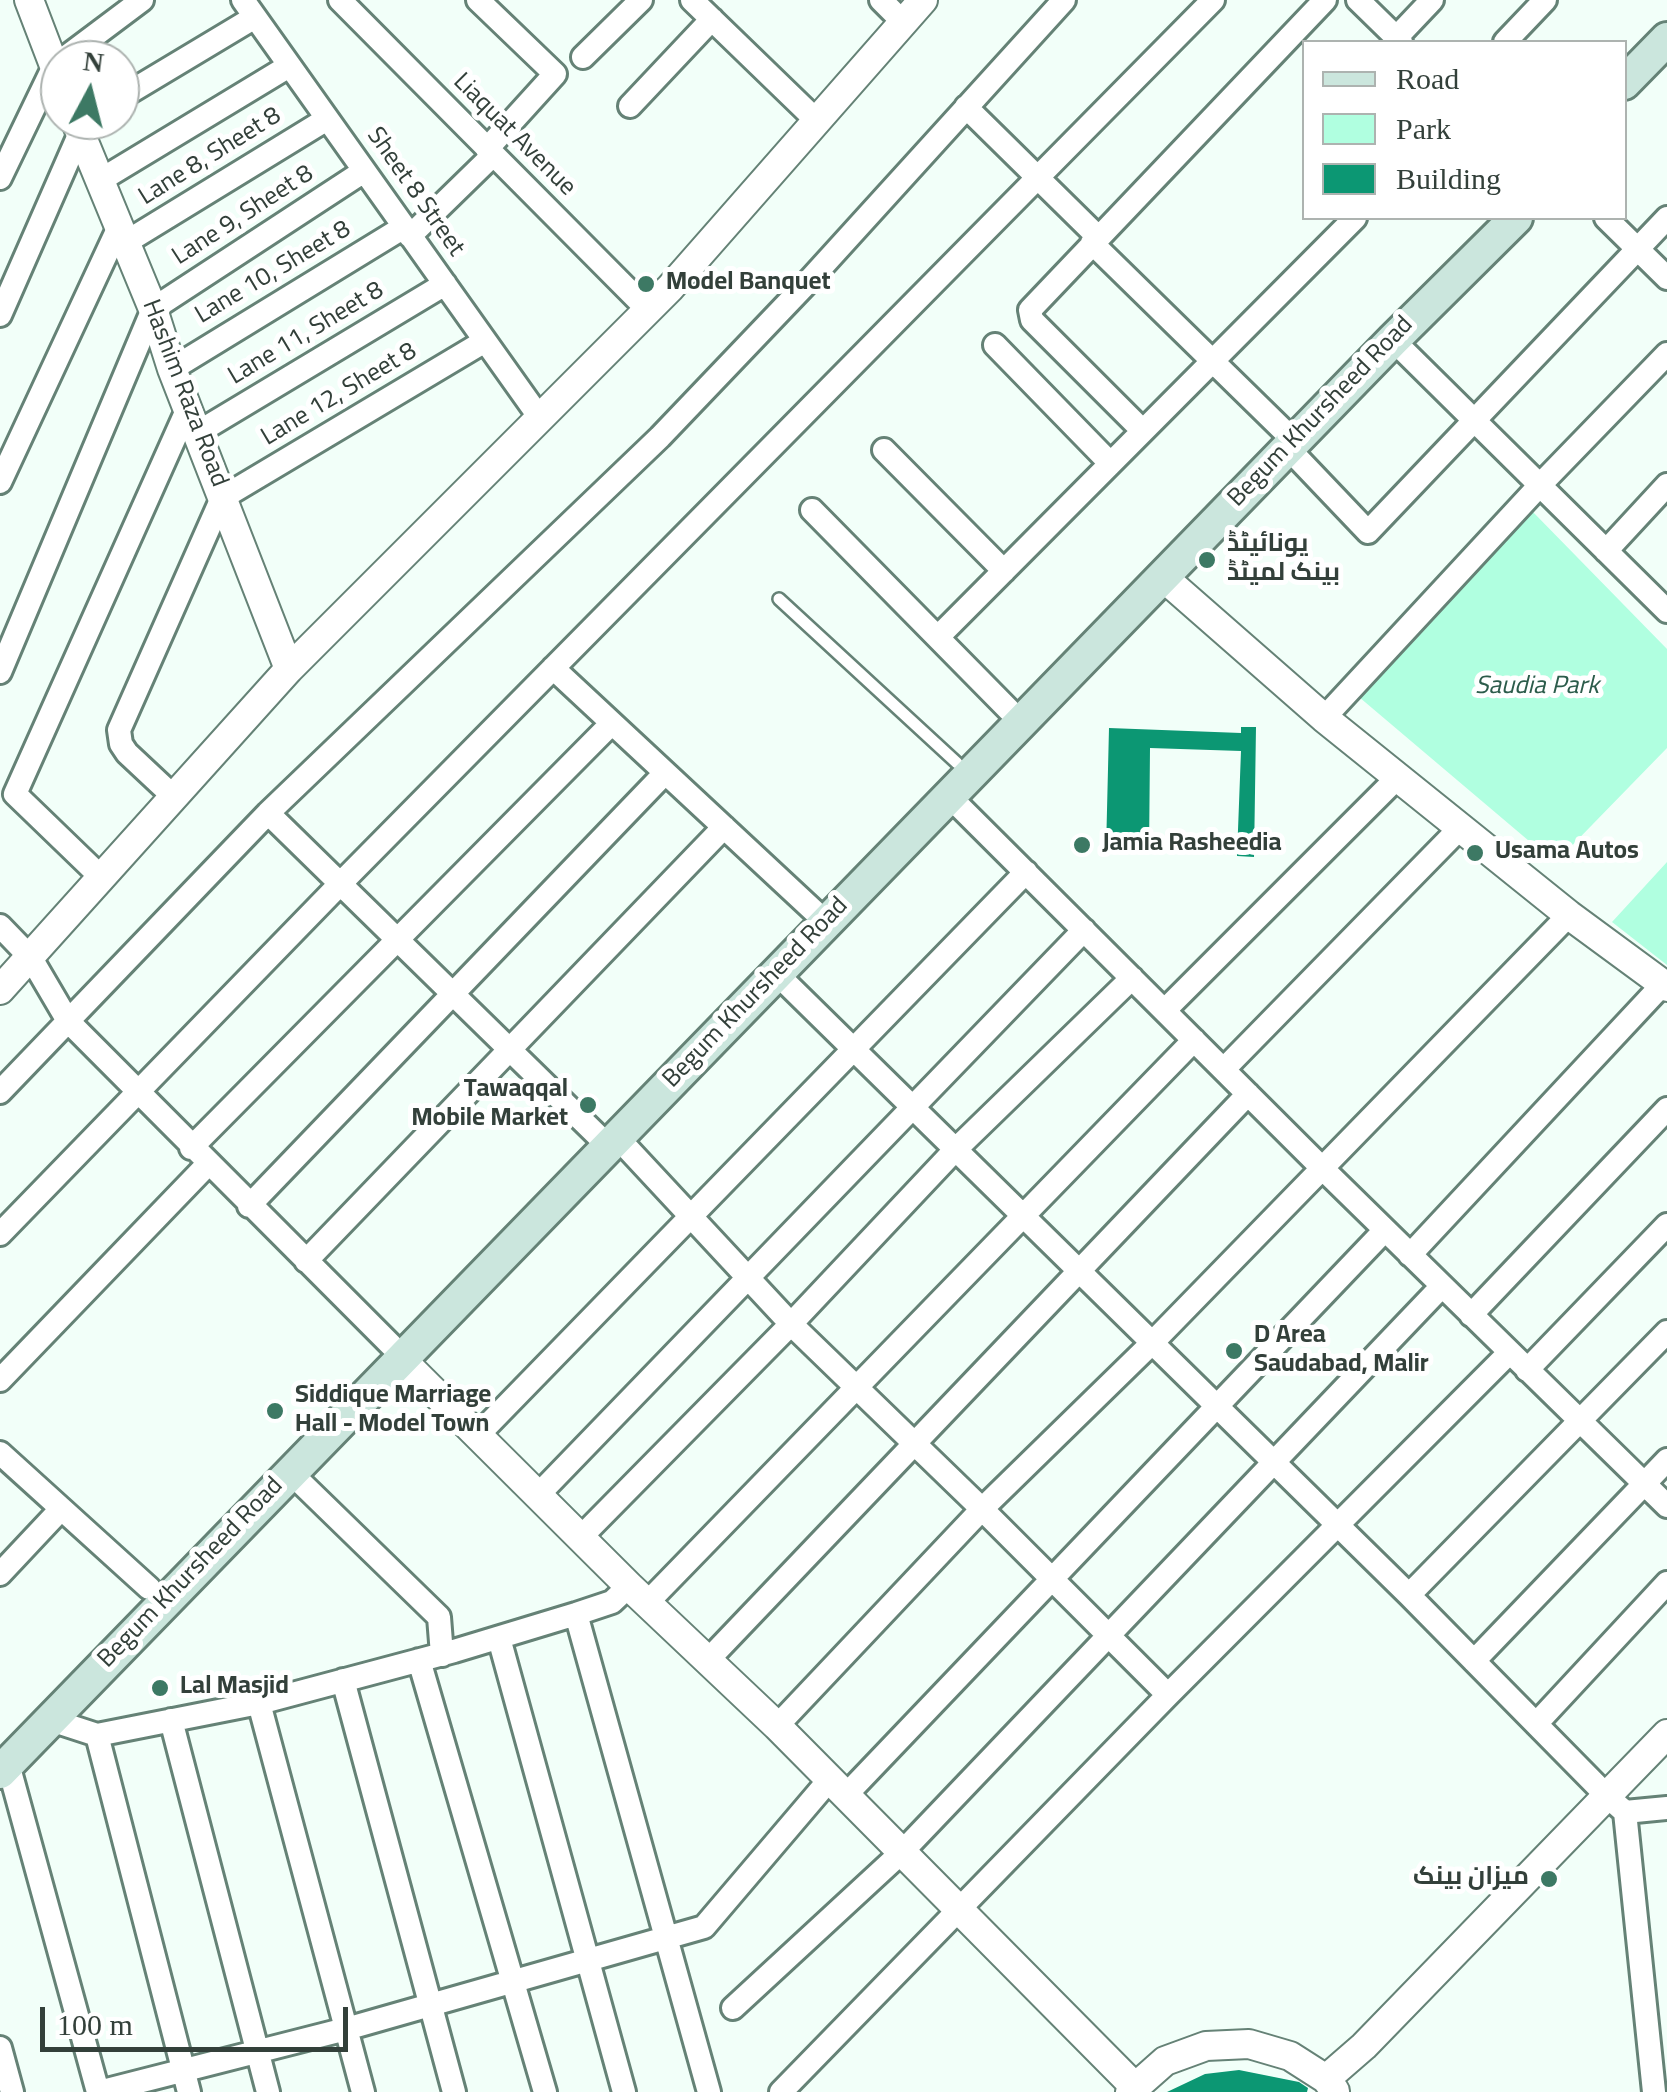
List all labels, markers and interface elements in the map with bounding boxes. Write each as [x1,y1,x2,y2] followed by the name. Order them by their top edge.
[40,40,140,140] north arrow
[1302,40,1627,220] legend
[82,45,105,78] text: N
[1396,62,1459,95] text: Road
[445,68,581,204] street label: Liaquat Avenue
[135,102,287,214] street label: Lane 8, Sheet 8
[1396,112,1451,145] text: Park
[359,123,469,263] street label: Sheet 8 Street
[168,160,320,274] street label: Lane 9, Sheet 8
[1396,162,1501,195] text: Building
[191,216,357,332] street label: Lane 10, Sheet 8
[666,269,830,299] place label: Model Banquet
[635,273,657,295] marker: Model Banquet
[224,277,390,393] street label: Lane 11, Sheet 8
[134,296,232,492] street label: Hashim Raza Road
[1223,311,1421,515] street label: Begum Khursheed Road
[257,338,423,454] street label: Lane 12, Sheet 8
[1227,531,1340,590] place label: یونائیٹڈ بینک لمیٹڈ
[1196,549,1218,571] marker: یونائیٹڈ بینک لمیٹڈ
[1475,673,1599,703] park label: Saudia Park
[1102,830,1281,860] place label: Jamia Rasheedia
[1071,834,1093,856] marker: Jamia Rasheedia
[1495,838,1639,868] place label: Usama Autos
[1464,842,1486,864] marker: Usama Autos
[658,892,856,1096] street label: Begum Khursheed Road
[412,1076,568,1135] place label: Tawaqqal Mobile Market
[577,1094,599,1116] marker: Tawaqqal Mobile Market
[1254,1322,1429,1381] place label: D Area Saudabad, Malir
[1223,1340,1245,1362] marker: D Area Saudabad, Malir
[295,1382,491,1441] place label: Siddique Marriage Hall - Model Town
[264,1400,286,1422] marker: Siddique Marriage Hall - Model Town
[93,1472,291,1676] street label: Begum Khursheed Road
[180,1673,289,1703] place label: Lal Masjid
[149,1677,171,1699] marker: Lal Masjid
[1413,1864,1529,1894] place label: میزان بینک
[1538,1868,1560,1890] marker: میزان بینک
[45,1987,352,2049] scale bar
[57,2008,133,2041] text: 100 m

